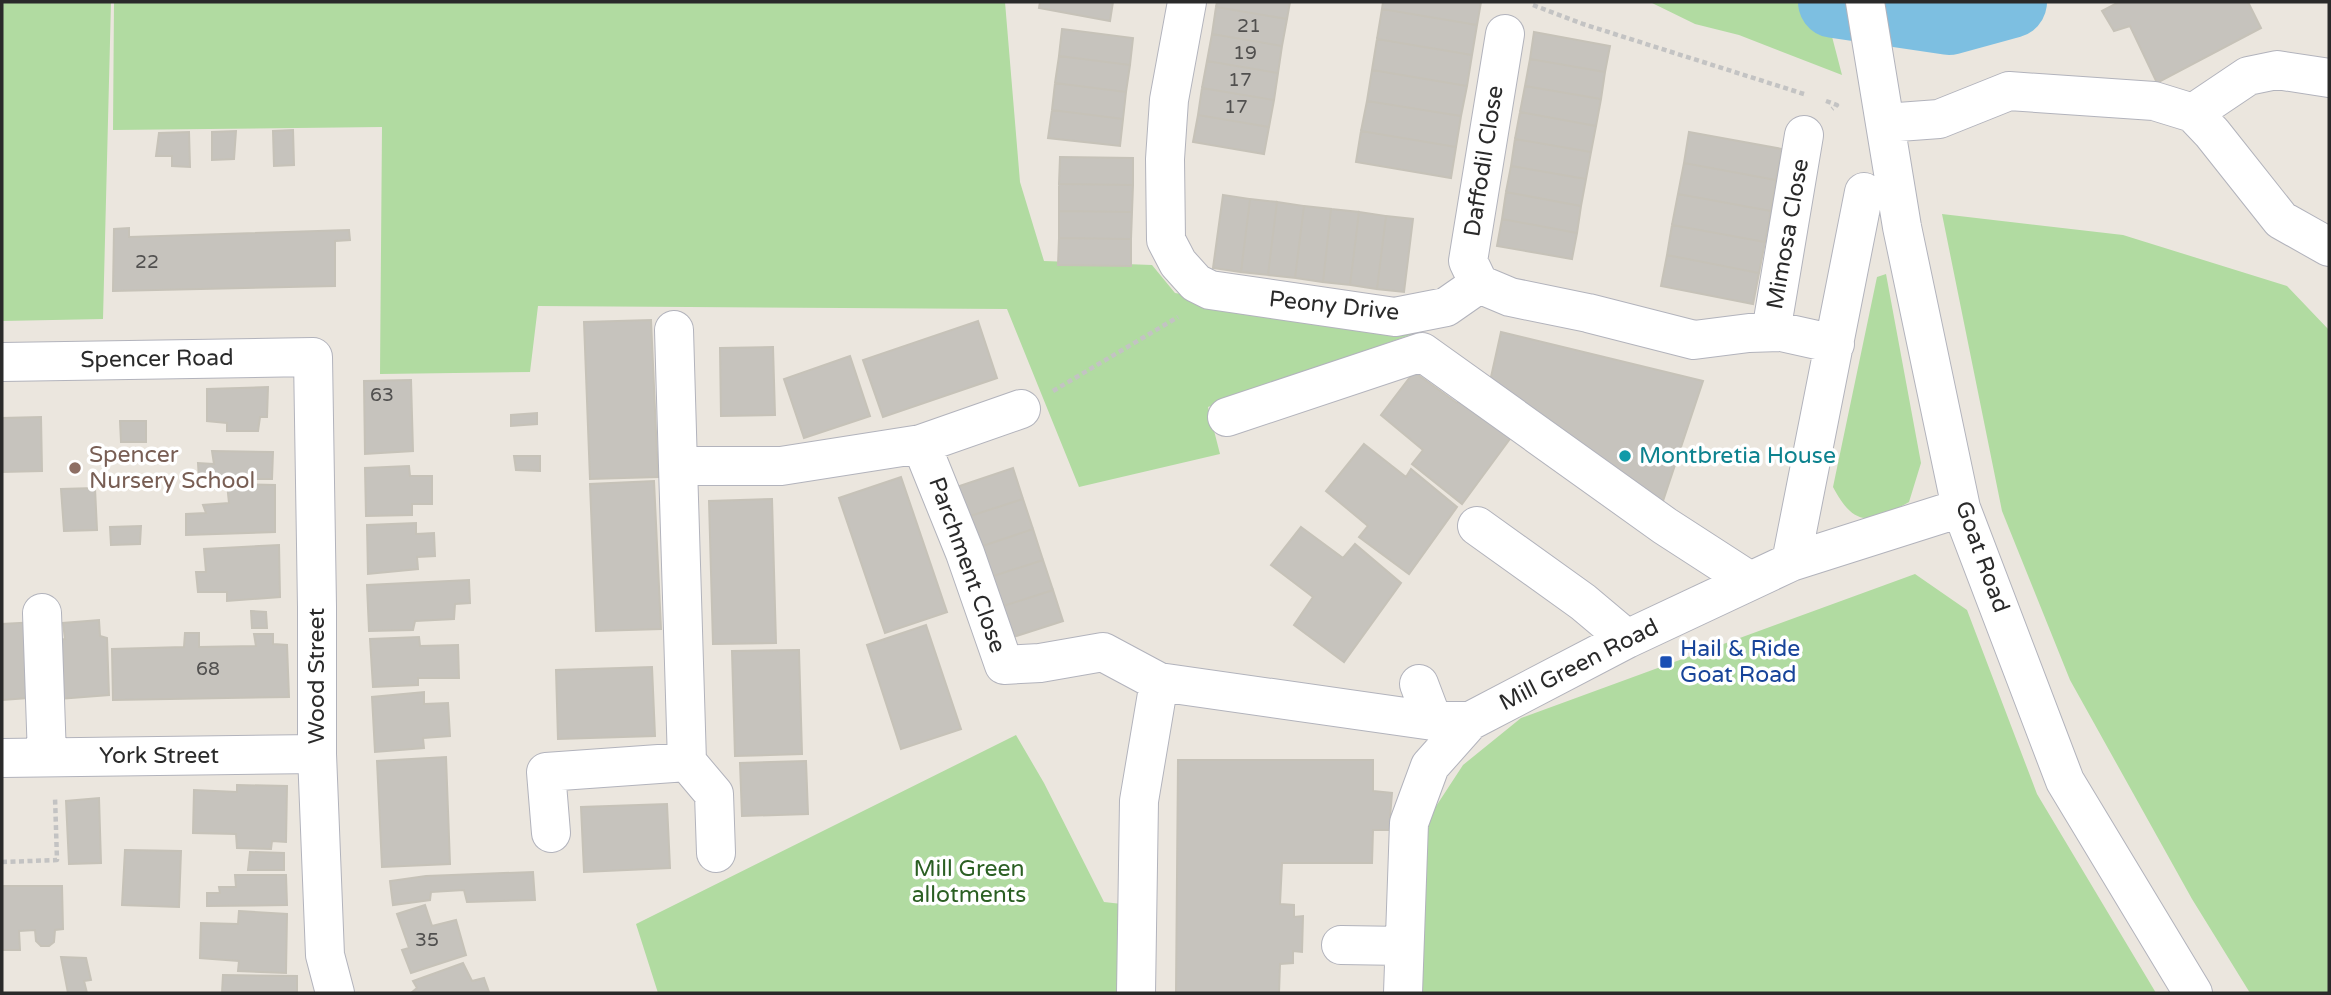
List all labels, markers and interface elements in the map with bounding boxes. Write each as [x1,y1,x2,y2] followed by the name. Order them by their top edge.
[1237,15,1261,37] house number: 21
[1233,42,1257,64] house number: 19
[1228,69,1252,91] house number: 17
[1458,83,1510,239] street label: Daffodil Close
[1224,96,1248,118] house number: 17
[1761,156,1815,312] street label: Mimosa Close
[135,251,159,273] house number: 22
[1267,285,1401,327] street label: Peony Drive
[80,344,234,374] street label: Spencer Road
[370,384,394,406] house number: 63
[89,441,255,495] place label: Spencer Nursery School
[1639,442,1836,470] place label: Montbretia House
[1617,448,1633,464] marker: Montbretia House
[67,460,83,476] marker: Spencer Nursery School
[922,473,1012,657] street label: Parchment Close
[1949,497,2015,617] street label: Goat Road
[303,608,331,744] street label: Wood Street
[1495,613,1663,717] street label: Mill Green Road
[1680,635,1800,689] place label: Hail & Ride Goat Road
[1658,654,1674,670] marker: Hail & Ride Goat Road
[196,658,220,680] house number: 68
[99,742,219,770] street label: York Street
[912,855,1026,909] park label: Mill Green allotments
[415,929,439,951] house number: 35

